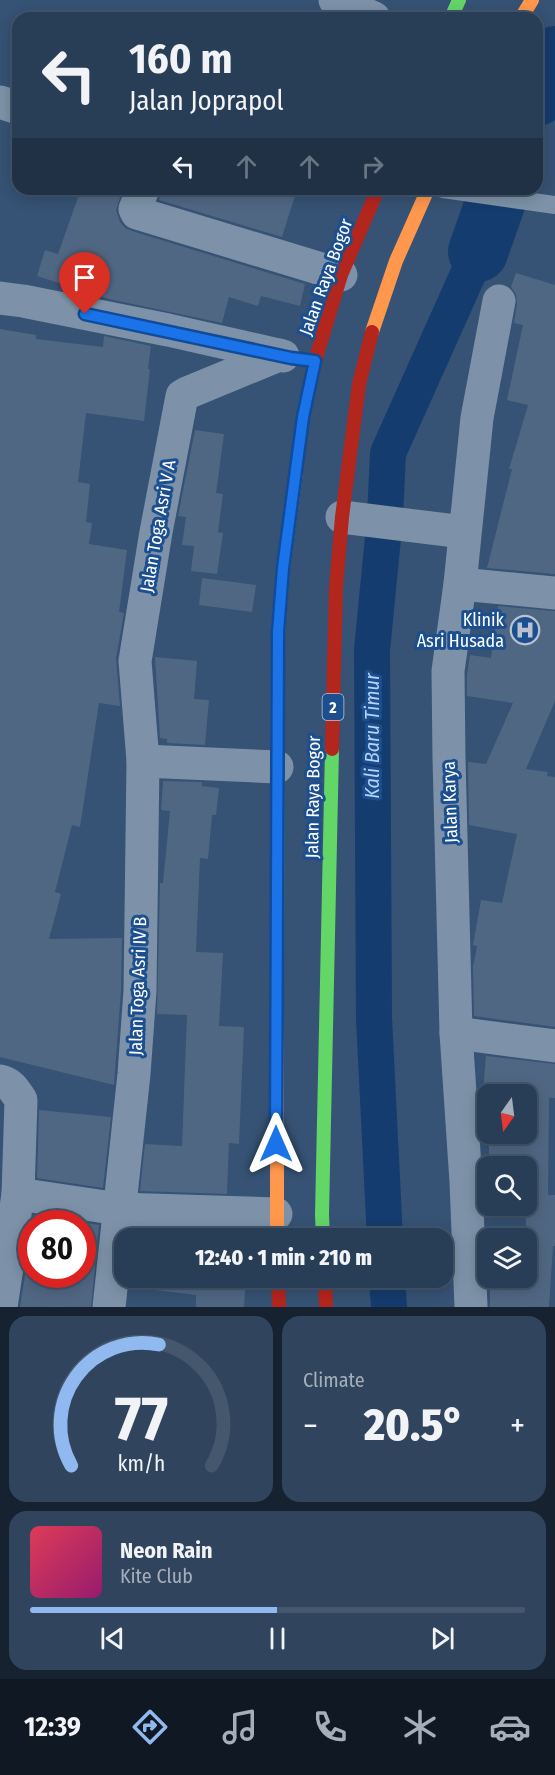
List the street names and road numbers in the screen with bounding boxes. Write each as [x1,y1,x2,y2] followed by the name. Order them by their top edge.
[295,215,358,339] street label: Jalan Raya Bogor
[136,458,181,594] street label: Jalan Toga Asri V A
[322,694,344,720] road number: 2
[301,735,325,859] street label: Jalan Raya Bogor
[438,761,462,843] street label: Jalan Karya
[125,916,151,1056] street label: Jalan Toga Asri IV B

